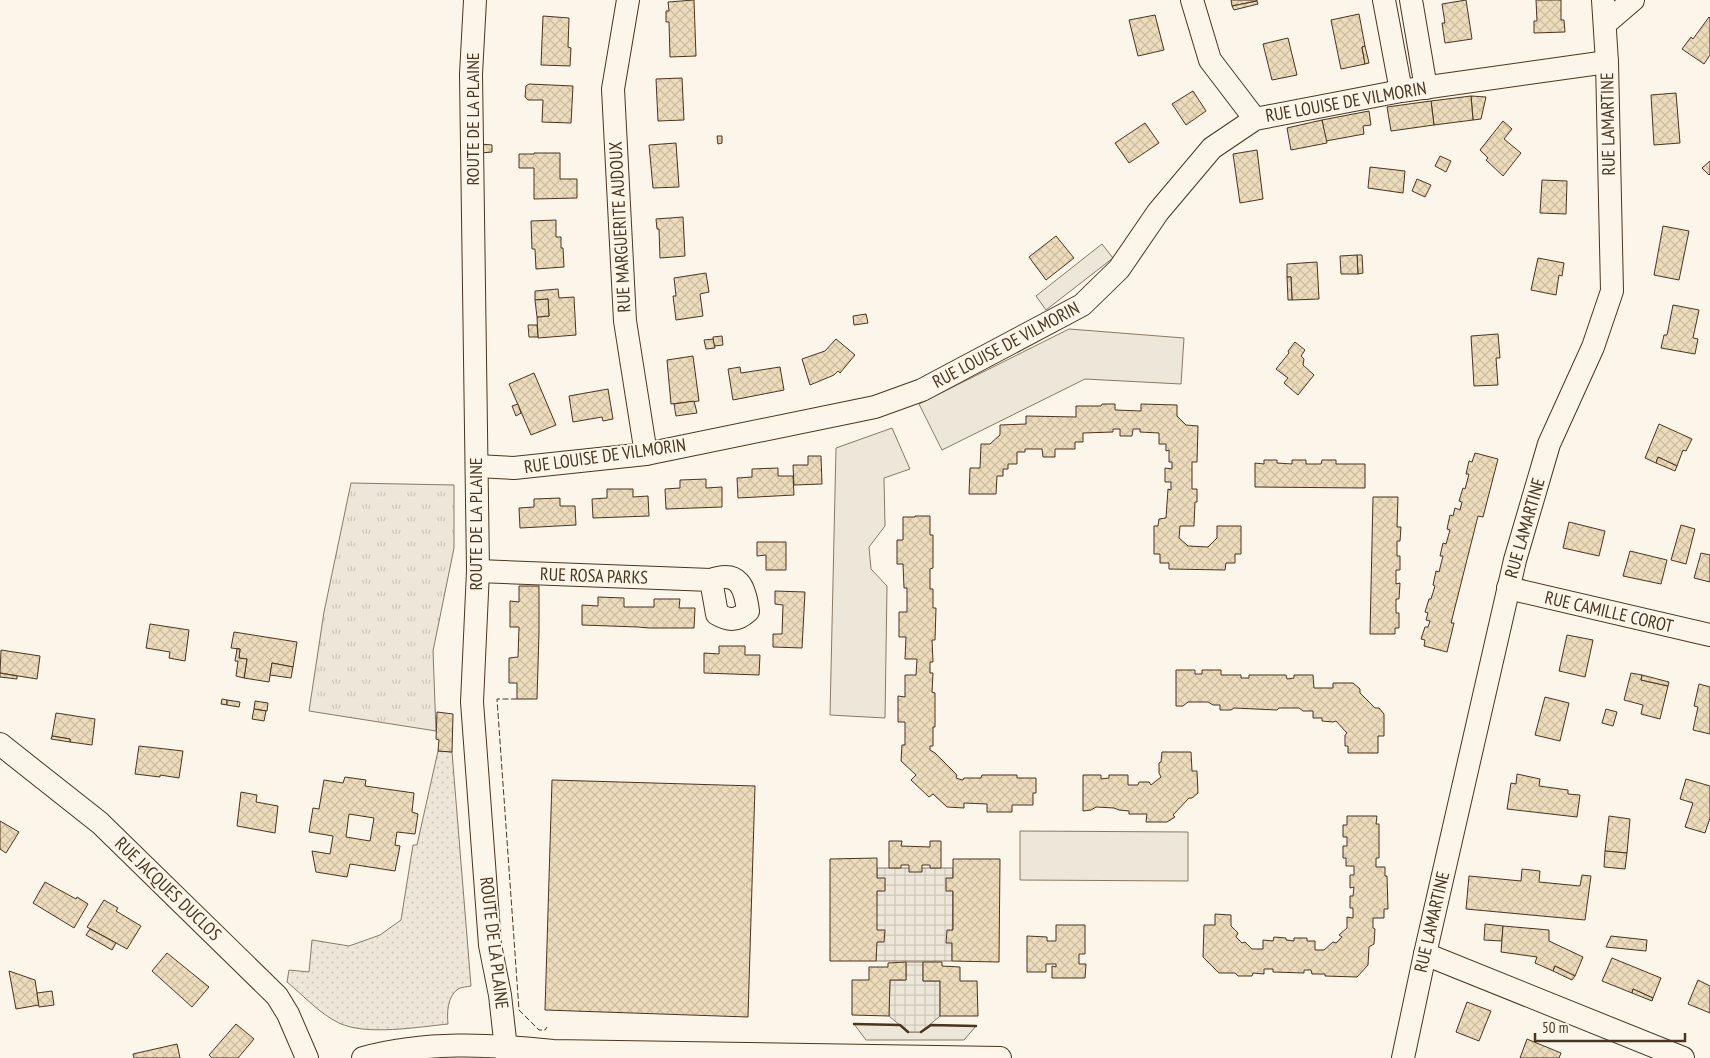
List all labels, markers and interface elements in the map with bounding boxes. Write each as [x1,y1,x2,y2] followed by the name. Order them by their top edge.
[461,52,484,186] street label: ROUTE DE LA PLAINE
[1595,72,1620,176] street label: RUE LAMARTINE
[1264,76,1428,127] street label: RUE LOUISE DE VILMORIN
[604,141,635,313] street label: RUE MARGUERITE AUDOUX
[928,296,1083,393] street label: RUE LOUISE DE VILMORIN
[523,433,687,478] street label: RUE LOUISE DE VILMORIN
[464,457,487,591] street label: ROUTE DE LA PLAINE
[1499,475,1550,581] street label: RUE LAMARTINE
[540,562,649,589] street label: RUE ROSA PARKS
[1543,586,1676,637] street label: RUE CAMILLE COROT
[110,832,227,946] street label: RUE JACQUES DUCLOS
[1409,869,1454,975] street label: RUE LAMARTINE
[475,875,514,1010] street label: ROUTE DE LA PLAINE
[1535,1010,1685,1042] scale bar
[1542,1018,1568,1037] text: 50 m

